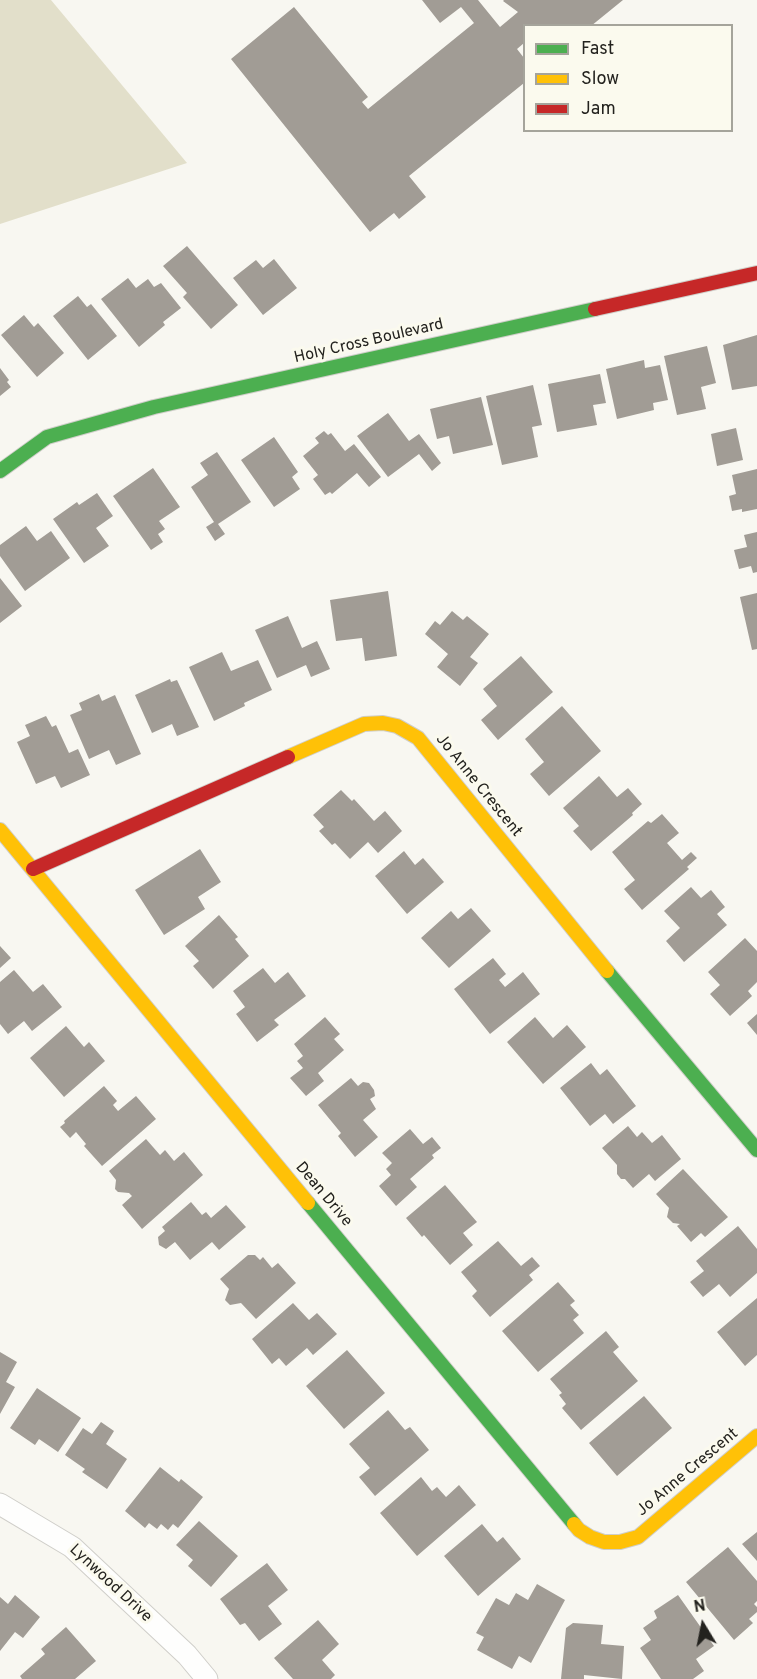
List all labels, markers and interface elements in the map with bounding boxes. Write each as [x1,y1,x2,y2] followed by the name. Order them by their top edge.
[523,24,733,132] legend
[581,38,614,61] text: Fast
[581,68,619,91] text: Slow
[581,98,616,121] text: Jam
[292,315,446,369] street label: Holy Cross Boulevard
[431,731,525,841] street label: Jo Anne Crescent
[290,1159,356,1231] street label: Dean Drive
[633,1425,743,1521] street label: Jo Anne Crescent
[65,1541,155,1627] street label: Lynwood Drive
[673,1595,733,1655] north arrow
[692,1596,707,1618] text: N

